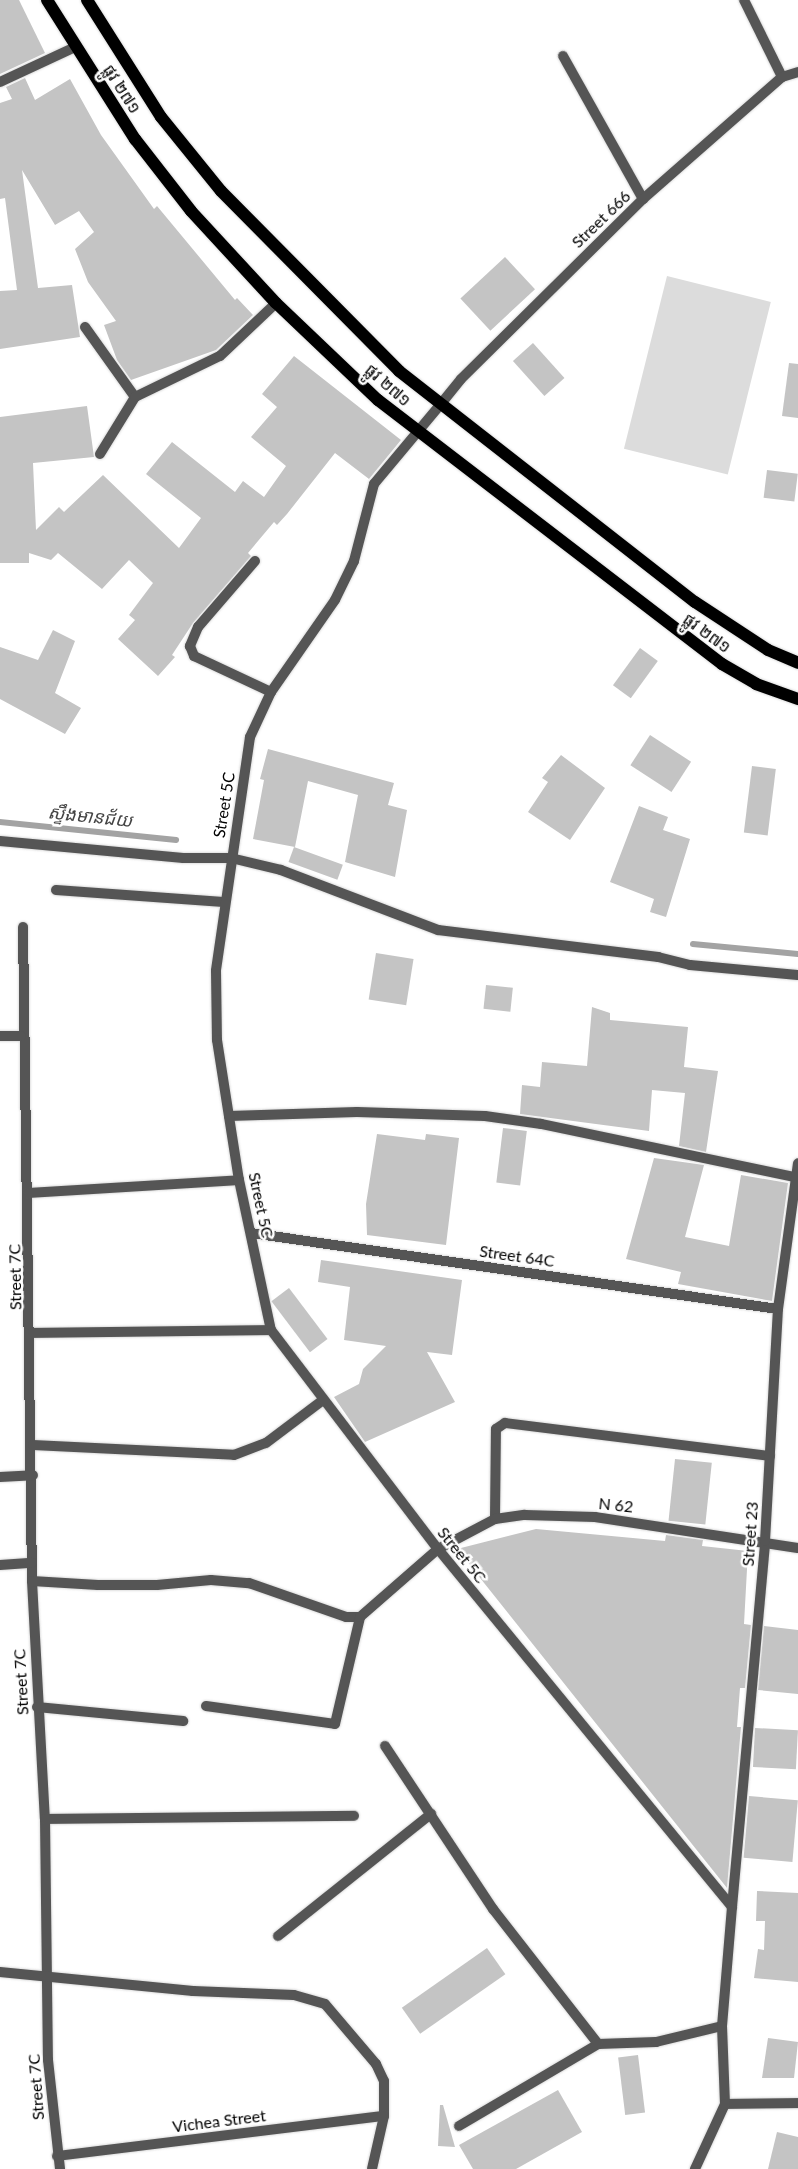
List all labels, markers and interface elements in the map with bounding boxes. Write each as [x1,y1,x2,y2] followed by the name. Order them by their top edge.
[99,61,145,117] street label: ផ្លូវ ២៧១
[568,186,634,252] street label: Street 666
[361,360,415,410] street label: ផ្លូវ ២៧១
[679,609,735,657] street label: ផ្លូវ ២៧១
[209,771,239,839] street label: Street 5C
[47,801,133,831] water label: ស្ទឹងមានជ័យ
[245,1171,277,1239] street label: Street 5C
[478,1241,556,1271] street label: Street 64C
[5,1244,25,1310] street label: Street 7C
[598,1494,634,1516] street label: N 62
[738,1501,762,1567] street label: Street 23
[434,1523,490,1587] street label: Street 5C
[10,1648,32,1716] street label: Street 7C
[24,2053,48,2121] street label: Street 7C
[171,2106,267,2136] street label: Vichea Street

